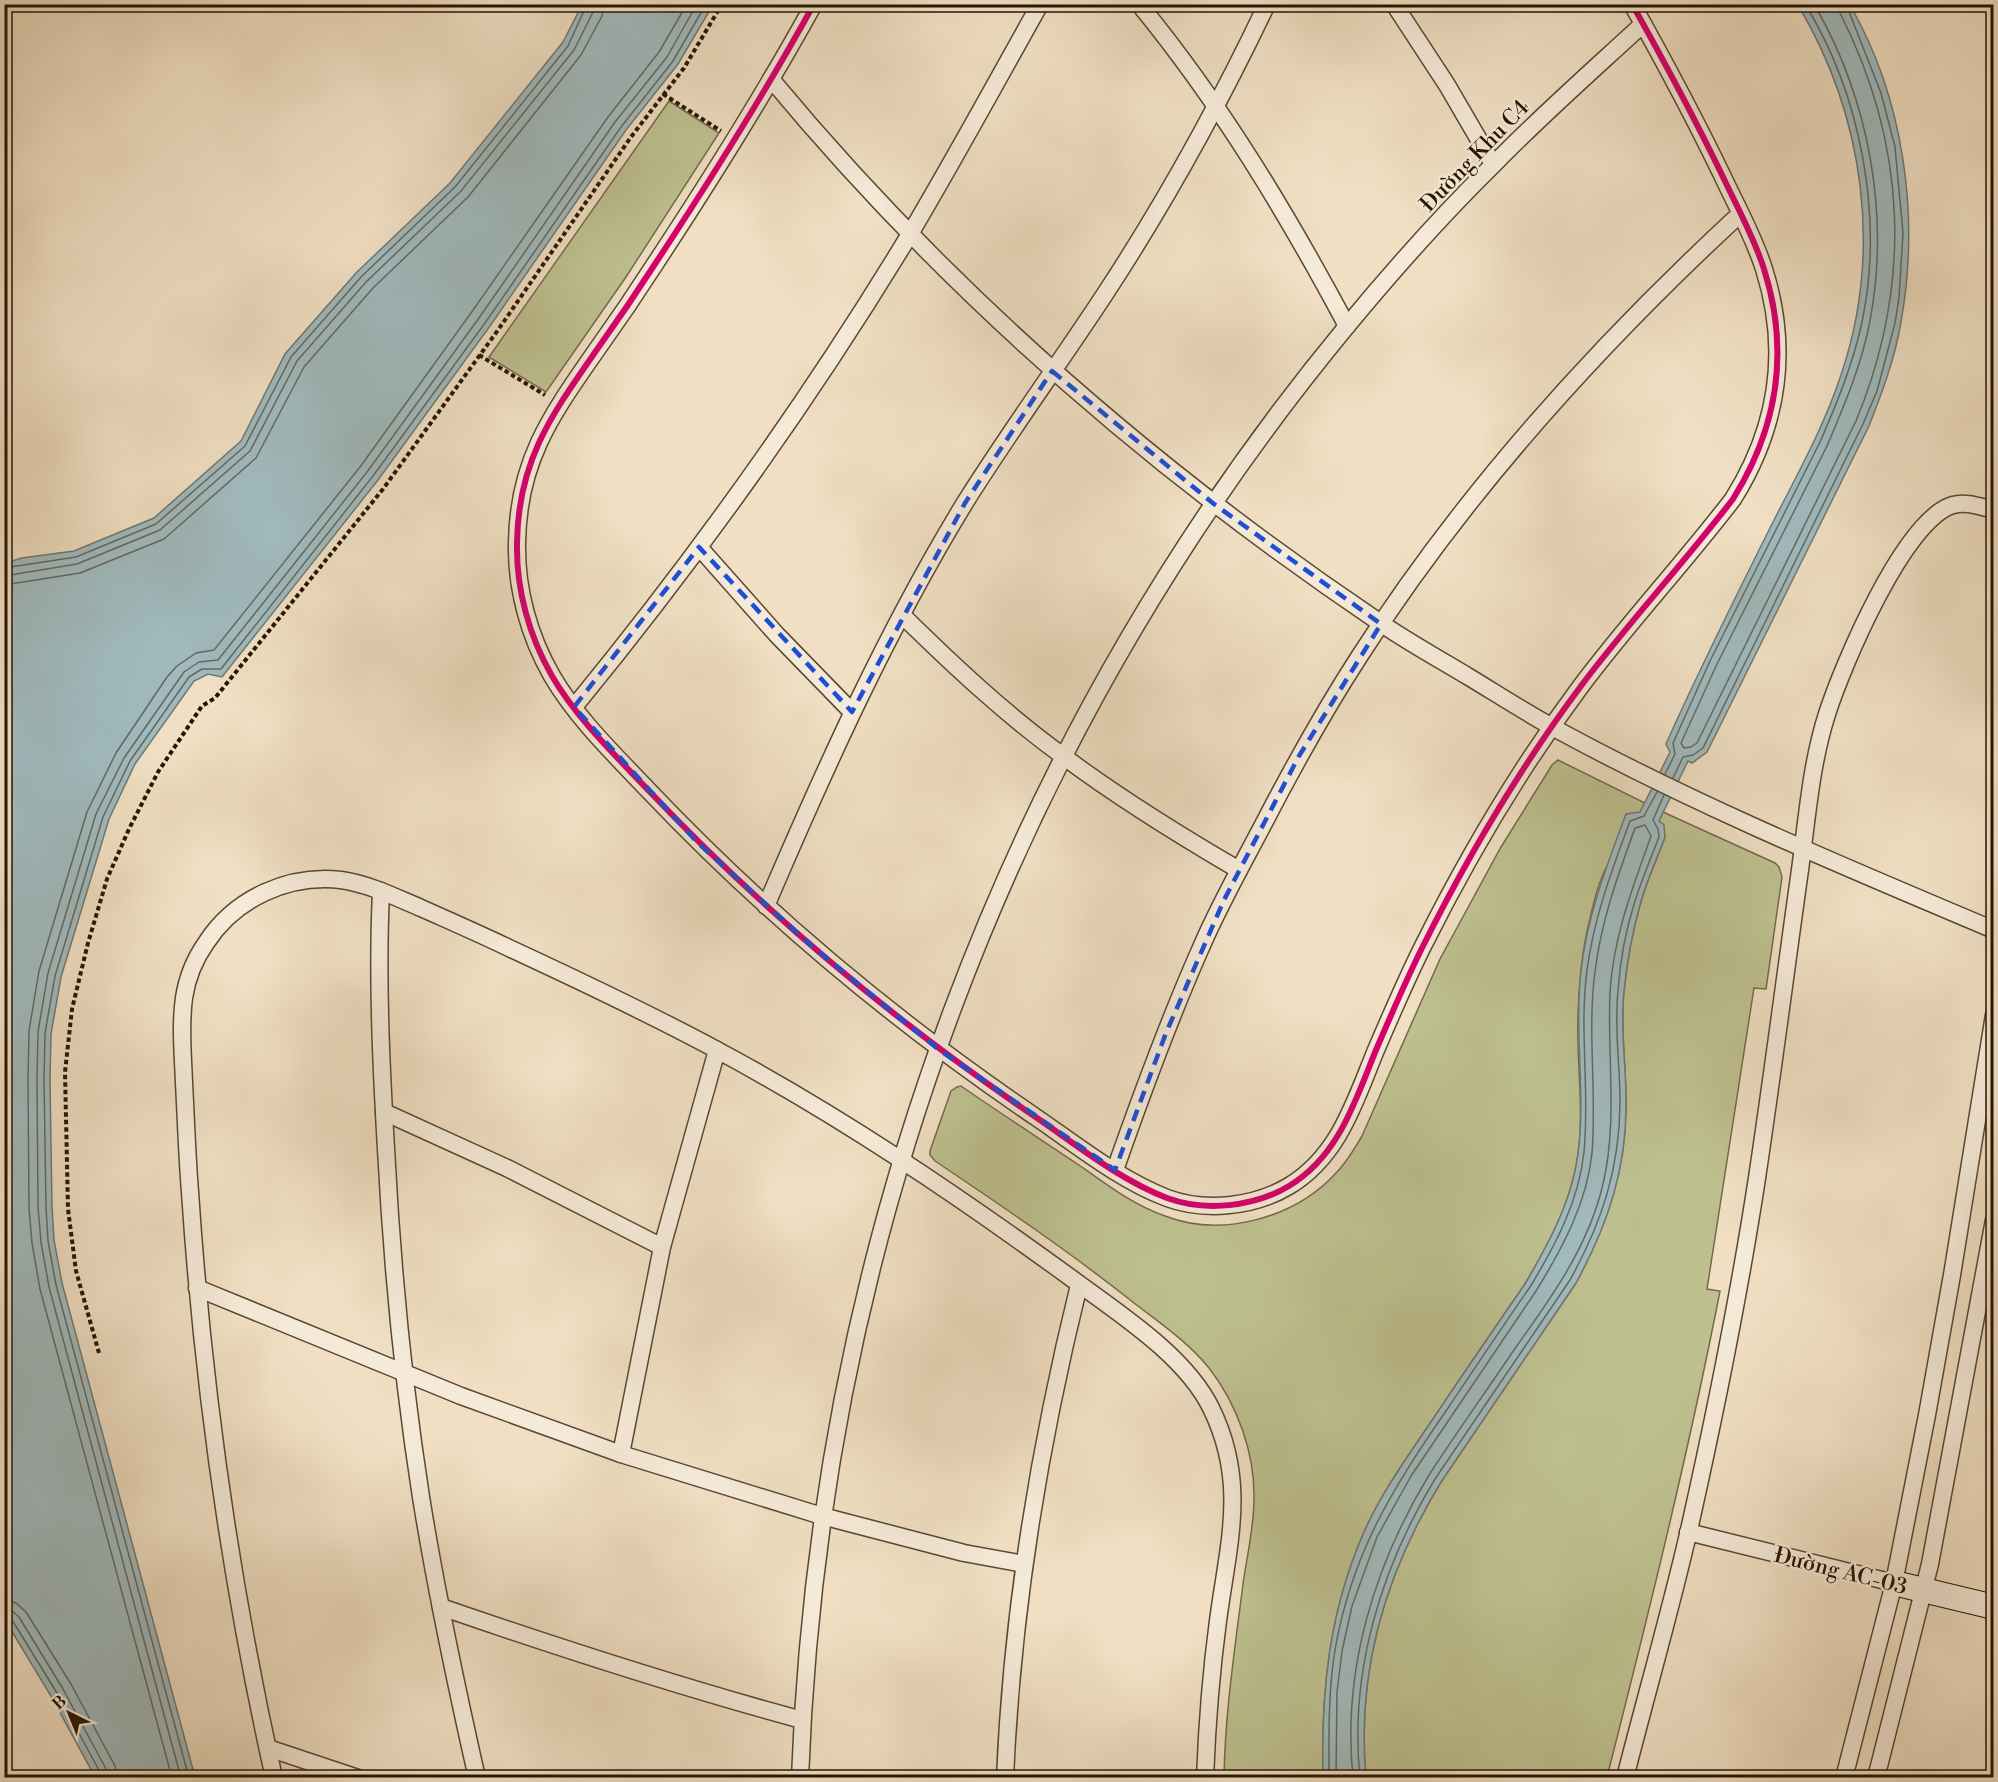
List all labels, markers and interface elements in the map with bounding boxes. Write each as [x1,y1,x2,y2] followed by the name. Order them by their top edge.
[1415,94,1535,218] street label: Đường Khu C4
[1771,1542,1910,1601] street label: Đường AC-03
[39,1683,99,1743] north arrow
[48,1691,71,1714] text: B

